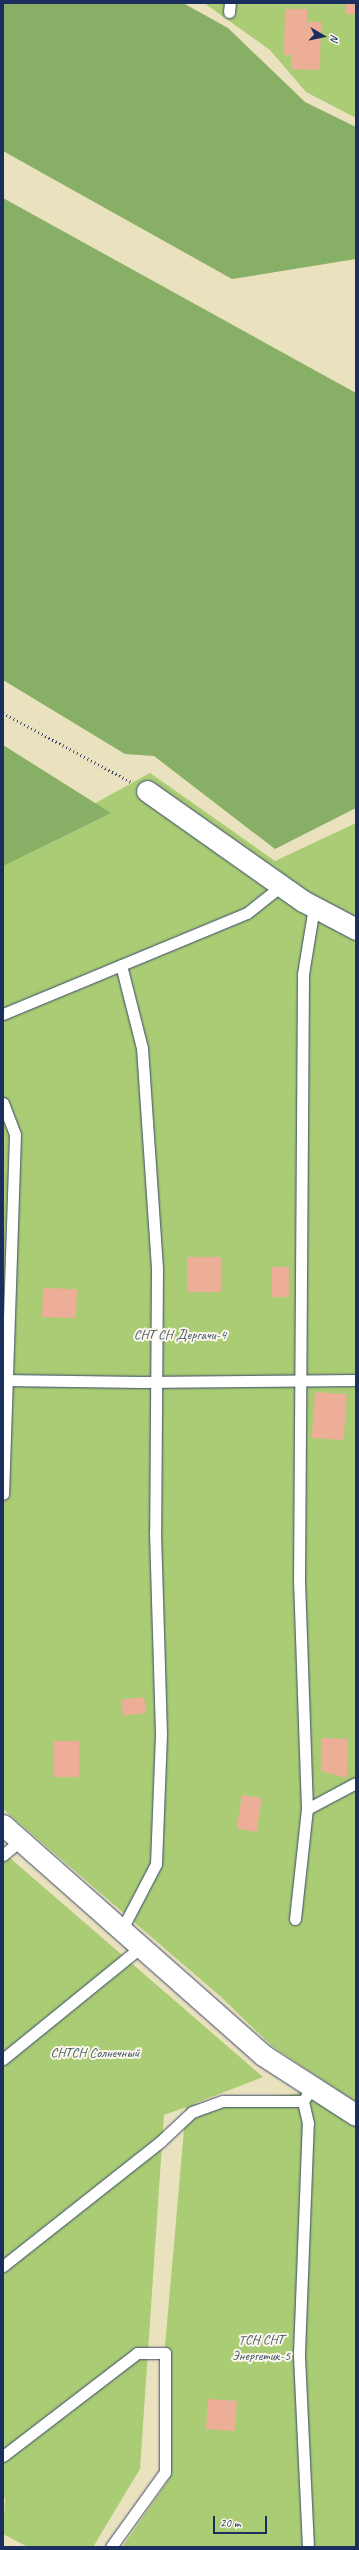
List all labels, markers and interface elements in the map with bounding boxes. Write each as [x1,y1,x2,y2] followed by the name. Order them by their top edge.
[303,16,343,56] north arrow
[327,33,342,42] text: N
[134,1327,226,1343] park label: СНТ СН Дергачи-4
[51,2045,139,2061] park label: СНТСН Солнечный
[232,2332,290,2364] park label: ТСН СНТ Энергетик-5
[215,2508,269,2534] scale bar
[220,2515,240,2531] text: 20 m

